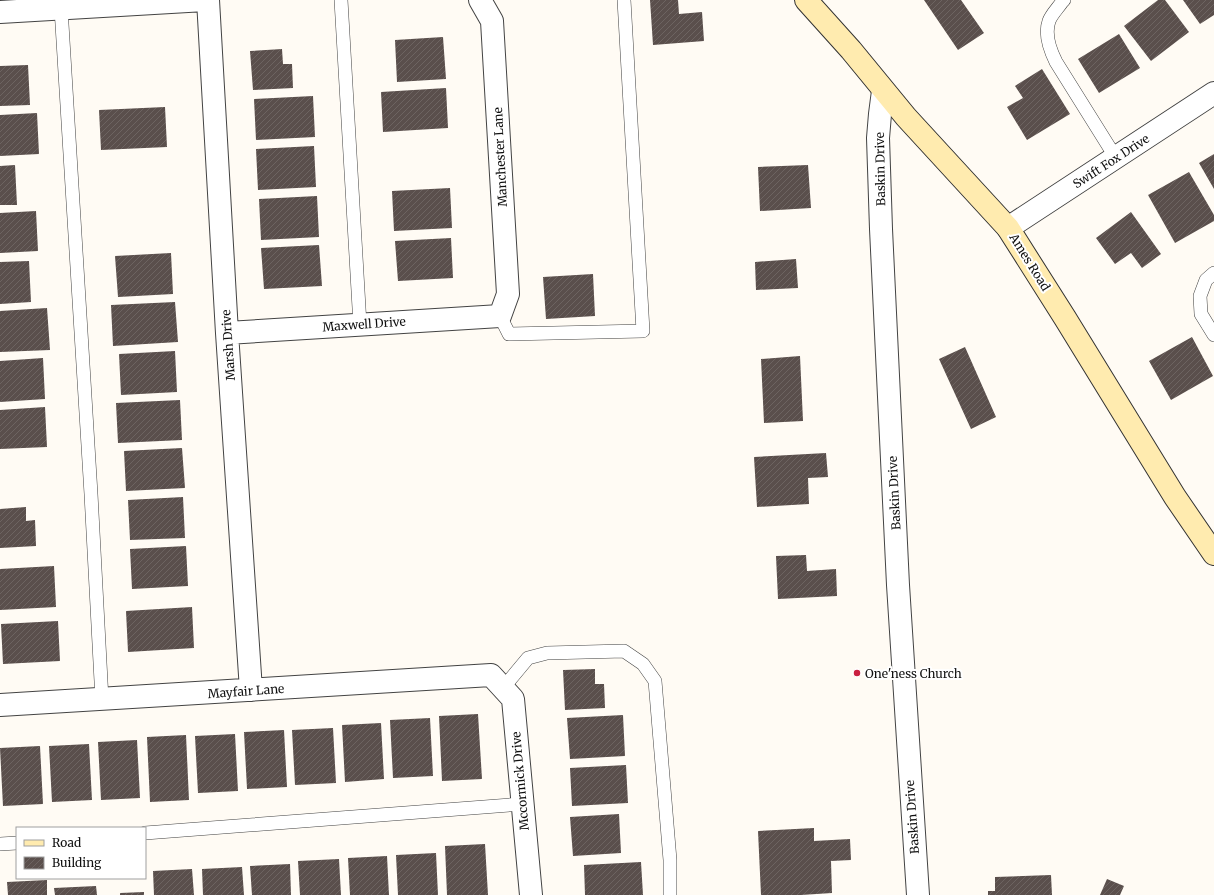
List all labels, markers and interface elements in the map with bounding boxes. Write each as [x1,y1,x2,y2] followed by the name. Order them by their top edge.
[490,107,510,207] street label: Manchester Lane
[1070,131,1152,191] street label: Swift Fox Drive
[872,132,888,206] street label: Baskin Drive
[1006,230,1053,293] street label: Ames Road
[218,309,238,381] street label: Marsh Drive
[322,314,406,334] street label: Maxwell Drive
[885,456,903,530] street label: Baskin Drive
[865,666,962,681] place label: One'ness Church
[852,668,862,678] marker: One'ness Church
[207,681,285,701] street label: Mayfair Lane
[508,731,532,831] street label: Mccormick Drive
[902,780,922,854] street label: Baskin Drive
[16,827,146,879] legend
[52,835,81,850] text: Road
[52,855,102,870] text: Building

